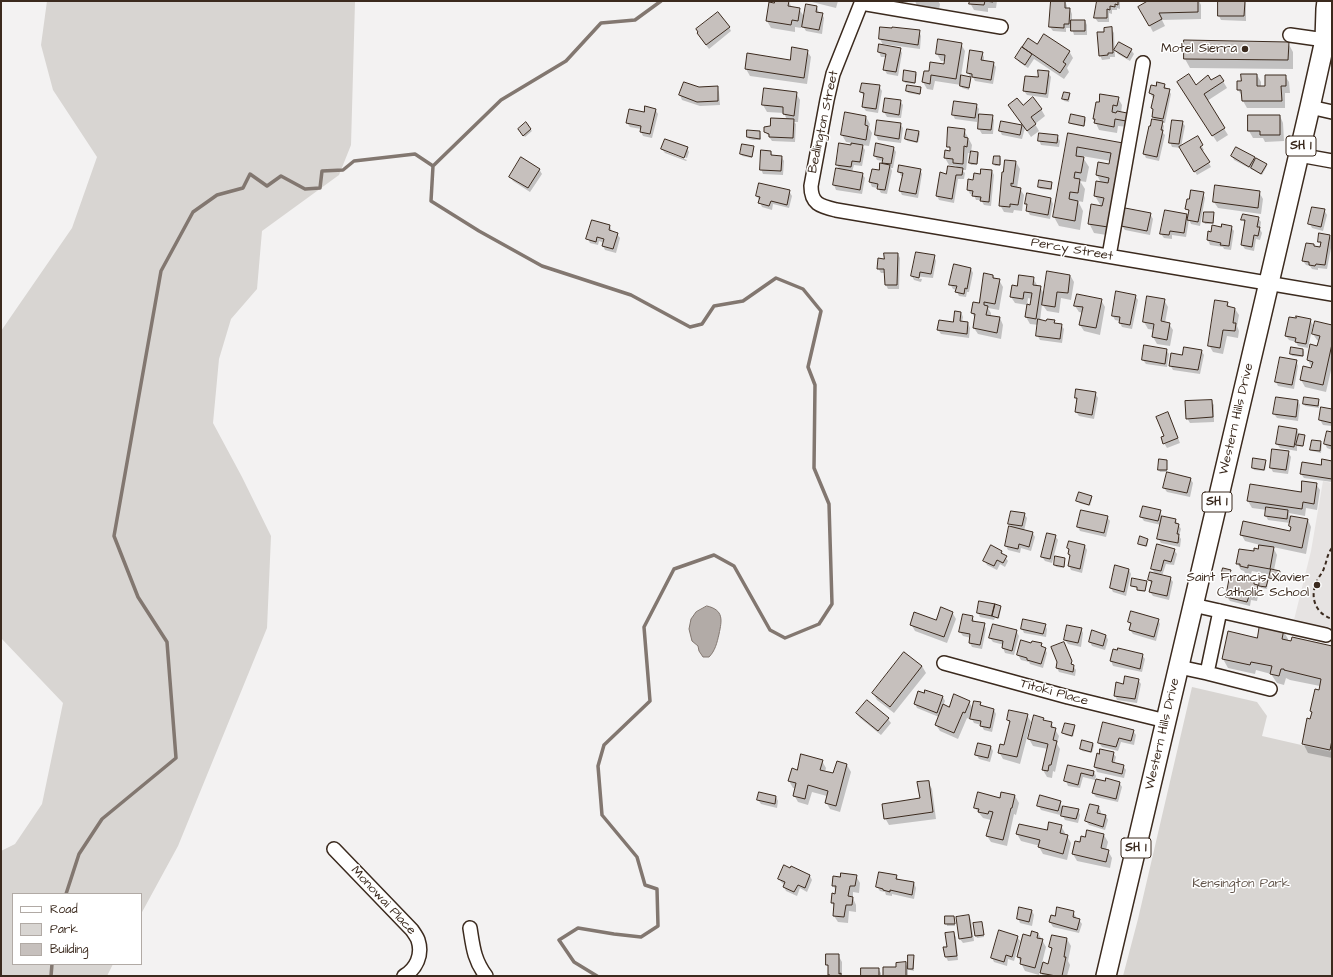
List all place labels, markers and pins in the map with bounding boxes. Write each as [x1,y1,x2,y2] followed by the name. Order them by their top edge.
[1161,41,1237,57] place label: Motel Sierra
[1240,44,1250,54] marker: Motel Sierra
[1187,570,1309,601] place label: Saint Francis Xavier Catholic School
[1312,580,1322,590] marker: Saint Francis Xavier Catholic School

